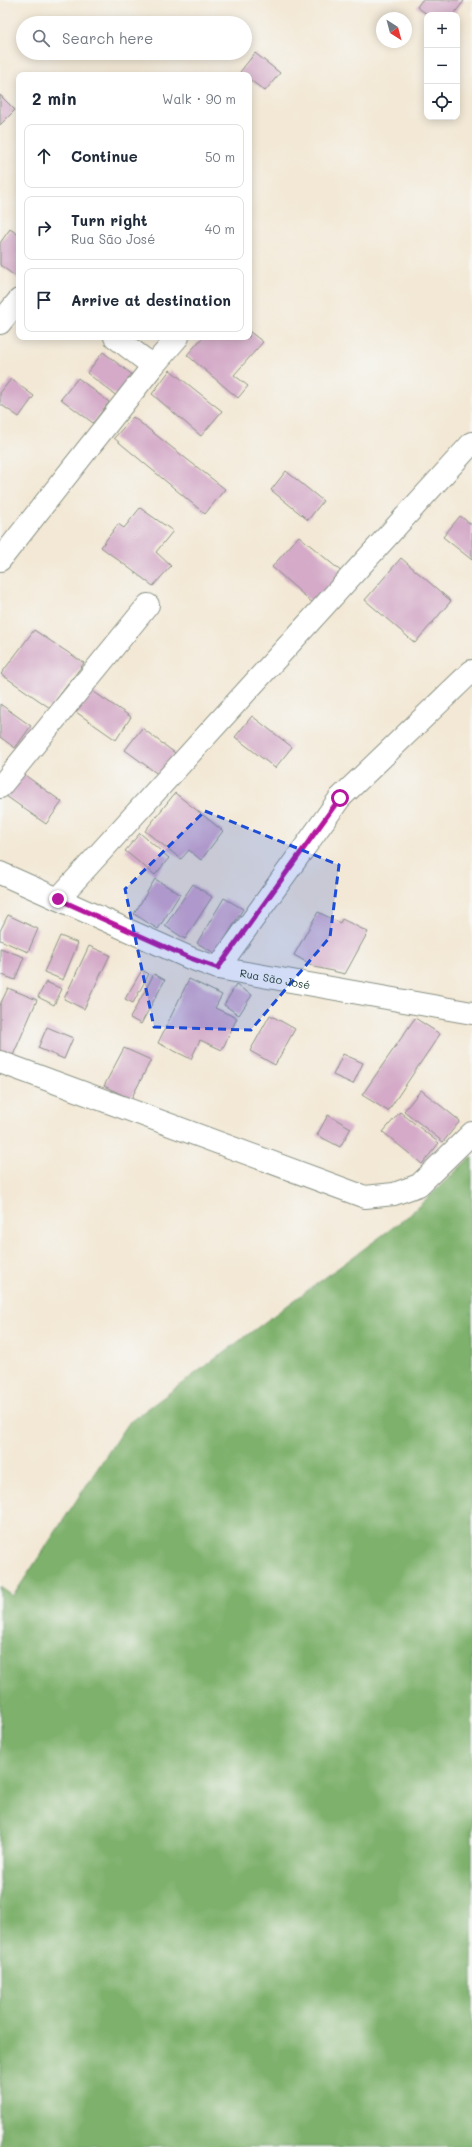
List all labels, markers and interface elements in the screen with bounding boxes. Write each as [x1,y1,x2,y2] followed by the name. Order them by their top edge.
[376,12,412,48] north arrow
[424,12,460,120] map controls
[424,12,460,48] button: +
[16,16,252,60] search box
[30,27,52,49] icon: search
[62,28,153,48] text: Search here
[424,48,460,84] button: −
[424,84,460,120] button: locate
[32,87,77,109] text: 2 min
[162,90,236,107] text: Walk · 90 m
[33,145,55,167] icon: ahead
[71,146,138,166] text: Continue
[205,148,235,165] text: 50 m
[71,210,148,230] text: Turn right
[33,217,55,239] icon: right
[205,220,235,237] text: 40 m
[71,230,155,247] text: Rua São José
[33,289,55,311] icon: arrive
[71,290,231,310] text: Arrive at destination
[331,789,349,807] route start
[49,890,67,908] route end
[239,965,312,992] street label: Rua São José

